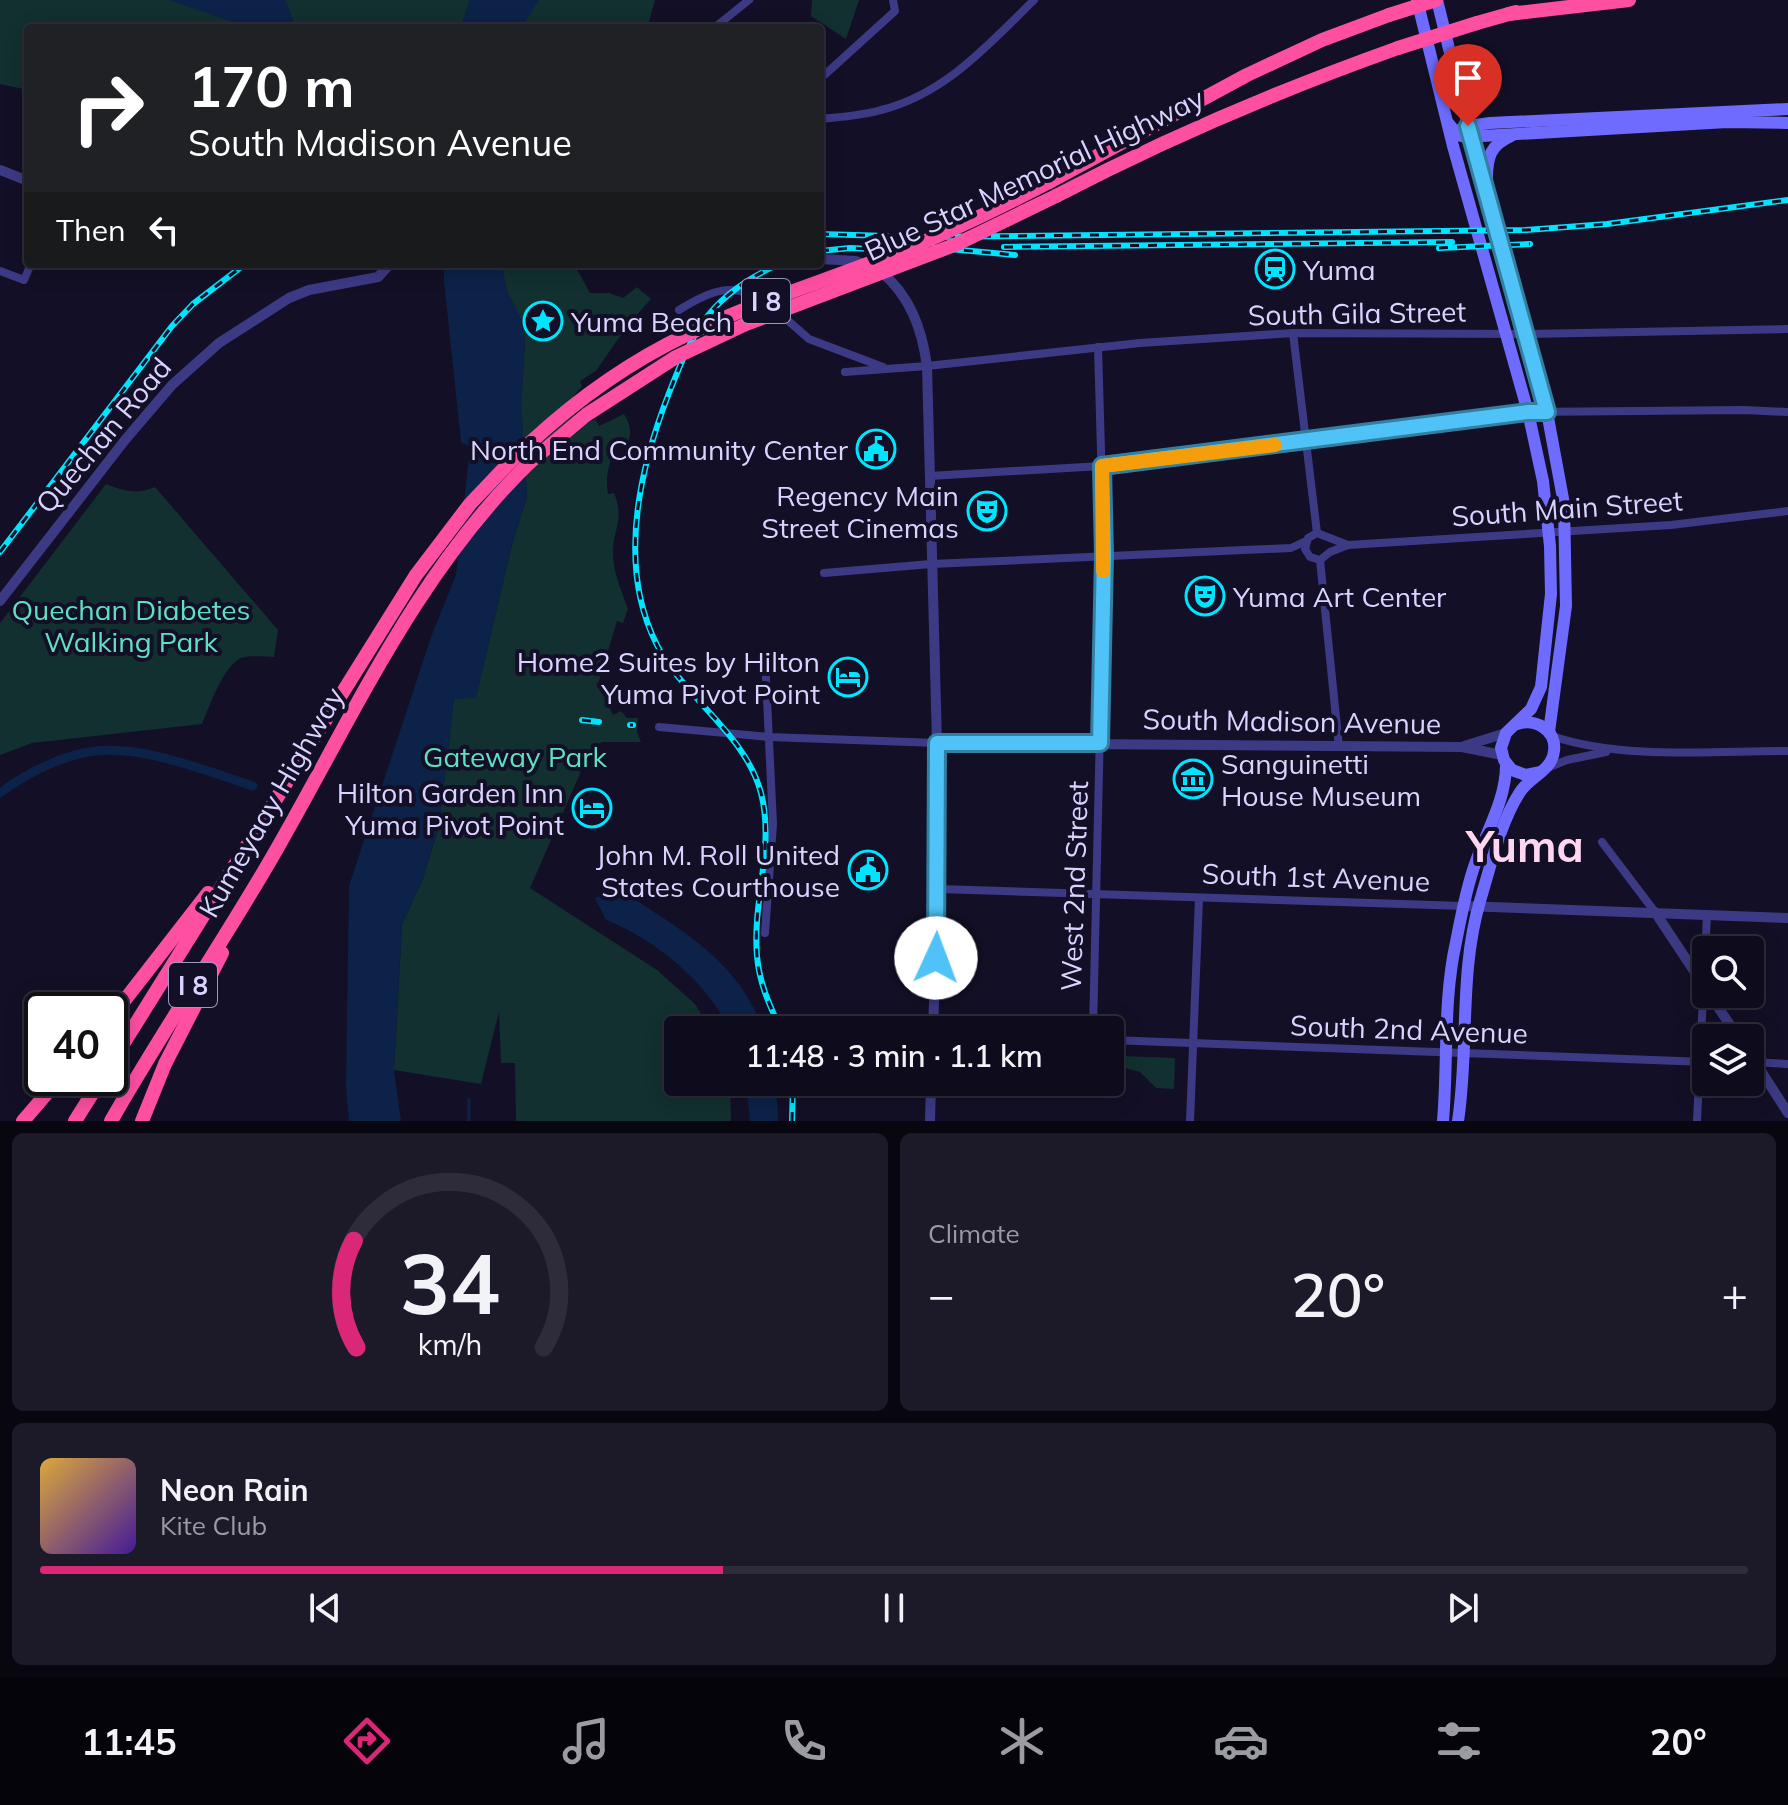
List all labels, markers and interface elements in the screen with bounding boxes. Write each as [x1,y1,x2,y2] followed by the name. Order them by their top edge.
[1434,44,1502,126] pin
[188,51,355,121] text: 170 m
[56,56,160,160] icon: right
[1446,56,1490,100] icon: arrive
[859,80,1209,268] street label: Blue Star Memorial Highway
[188,120,572,165] text: South Madison Avenue
[142,208,186,252] icon: left
[56,211,126,249] text: Then
[1254,248,1296,290] station icon: Yuma
[1302,252,1376,287] place label: Yuma
[742,279,790,323] road number: I 8
[1247,294,1467,332] street label: South Gila Street
[522,300,564,342] place icon: Yuma Beach
[570,304,732,339] place label: Yuma Beach
[28,350,178,520] street label: Quechan Road
[855,428,897,470] public building icon: North End Community Center
[470,432,849,467] place label: North End Community Center
[762,478,959,545] place label: Regency Main Street Cinemas
[1450,482,1684,534] street label: South Main Street
[966,490,1008,532] theatre icon: Regency Main Street Cinemas
[1184,575,1226,617] theatre icon: Yuma Art Center
[1232,579,1447,614] place label: Yuma Art Center
[12,592,250,659] park label: Quechan Diabetes Walking Park
[517,644,820,711] place label: Home2 Suites by Hilton Yuma Pivot Point
[827,656,869,698] hotel icon: Home2 Suites by Hilton Yuma Pivot Point
[191,680,351,923] street label: Kumeyaay Highway
[1142,701,1442,741] street label: South Madison Avenue
[423,739,607,774] park label: Gateway Park
[1221,746,1421,813] place label: Sanguinetti House Museum
[1172,758,1214,800] museum icon: Sanguinetti House Museum
[337,775,564,842] place label: Hilton Garden Inn Yuma Pivot Point
[1053,780,1095,992] street label: West 2nd Street
[571,787,613,829] hotel icon: Hilton Garden Inn Yuma Pivot Point
[1464,818,1584,873] district label: Yuma
[596,837,840,904] place label: John M. Roll United States Courthouse
[847,849,889,891] public building icon: John M. Roll United States Courthouse
[1201,856,1431,898] street label: South 1st Avenue
[894,916,978,1000] position arrow
[1692,936,1764,1096] map controls
[1692,936,1764,1008] button: search
[169,963,217,1007] road number: I 8
[24,992,128,1096] speed limit sign: 40
[1289,1007,1529,1051] street label: South 2nd Avenue
[1692,1024,1764,1096] button: layers
[745,1037,1043,1075] text: 11:48 · 3 min · 1.1 km
[928,1217,1020,1250] text: Climate
[400,1230,500,1335] text: 34
[1291,1257,1385,1332] text: 20°
[928,1267,954,1322] text: −
[1722,1267,1748,1322] text: +
[418,1326,482,1362] text: km/h
[160,1471,309,1509] text: Neon Rain
[160,1509,267,1542] text: Kite Club
[303,1586,347,1630] icon: previous
[872,1586,916,1630] icon: pause
[1441,1586,1485,1630] icon: next
[339,1713,395,1769] icon: directions
[558,1713,614,1769] icon: music
[776,1713,832,1769] icon: phone
[994,1713,1050,1769] icon: climate
[1213,1713,1269,1769] icon: car
[1431,1713,1487,1769] icon: filters
[81,1719,177,1764] text: 11:45
[1650,1719,1707,1764] text: 20°

